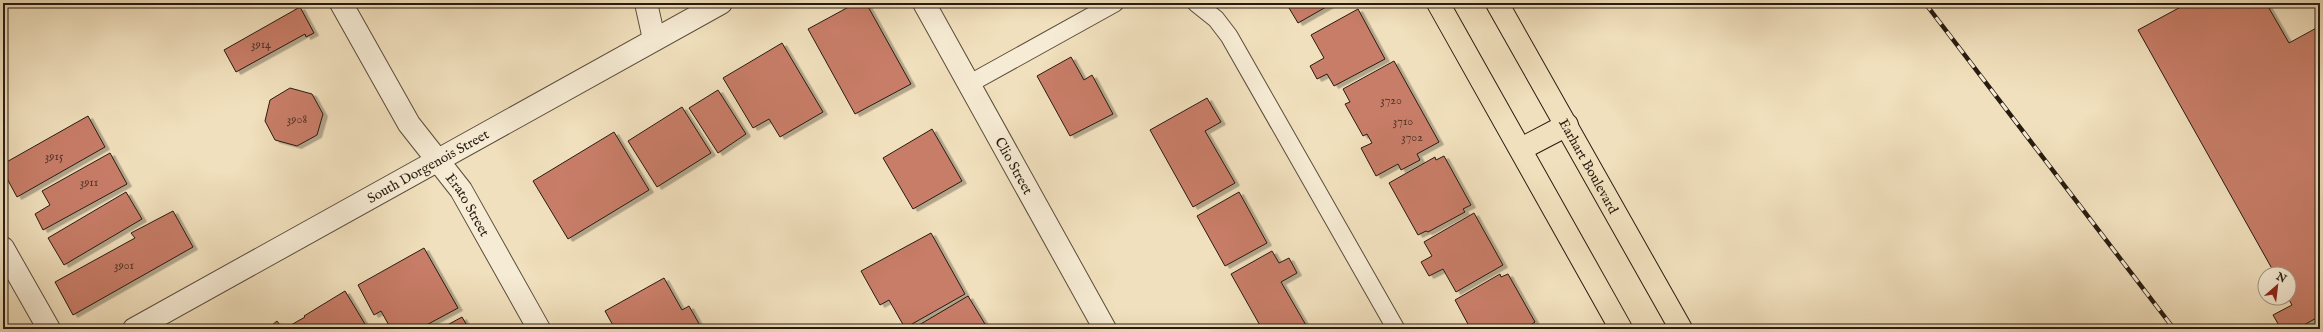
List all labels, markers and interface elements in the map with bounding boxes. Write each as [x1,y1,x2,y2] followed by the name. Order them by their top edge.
[251,37,271,52] house number: 3914
[1380,93,1402,108] house number: 3720
[287,112,307,127] house number: 3908
[1393,114,1413,129] house number: 3710
[1554,116,1622,218] street label: Earhart Boulevard
[364,126,493,208] street label: South Dorgenois Street
[1401,130,1423,145] house number: 3702
[990,134,1037,198] street label: Clio Street
[45,149,64,164] house number: 3915
[441,170,493,240] street label: Erato Street
[80,175,98,190] house number: 3911
[114,258,134,273] house number: 3901
[2257,266,2297,306] north arrow
[2273,269,2289,287] text: N

